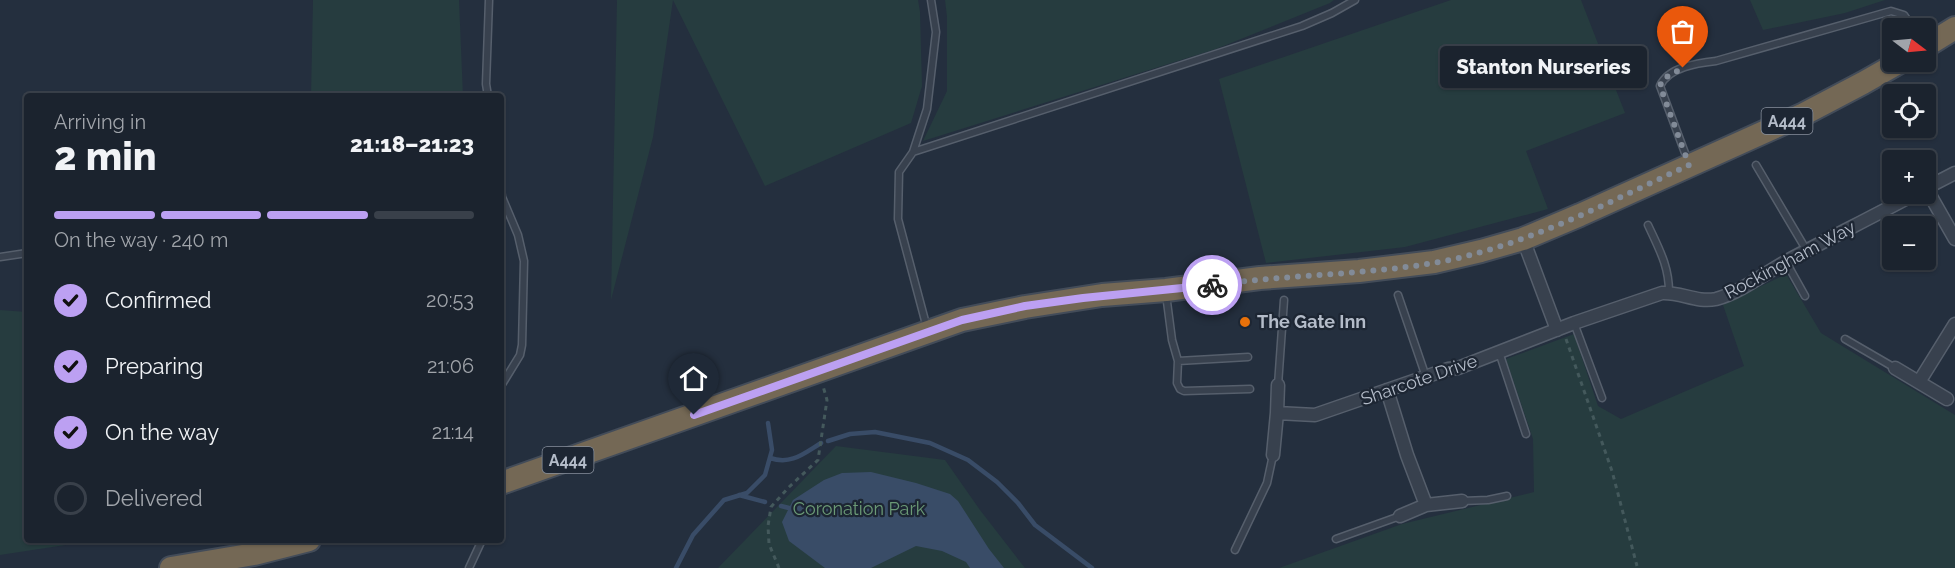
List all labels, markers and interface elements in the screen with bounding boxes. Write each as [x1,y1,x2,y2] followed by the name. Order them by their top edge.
[1657,6,1708,68] pin
[1666,15,1699,48] icon: bag
[1882,18,1936,72] north arrow
[1882,18,1936,270] map controls
[1440,47,1647,89] callout: Stanton Nurseries
[1456,55,1631,79] text: Stanton Nurseries
[1882,84,1936,138] button: locate
[1762,108,1812,134] road number: A444
[54,110,146,134] text: Arriving in
[350,131,474,157] text: 21:18–21:23
[54,133,157,179] text: 2 min
[1882,150,1936,204] button: +
[1721,216,1859,303] street label: Rockingham Way
[1882,216,1936,270] button: −
[54,228,228,252] text: On the way · 240 m
[1182,255,1242,315] courier
[1196,269,1229,302] icon: bike
[54,284,87,317] icon: check
[105,287,212,313] text: Confirmed
[426,288,474,312] text: 20:53
[1257,311,1366,332] place label: The Gate Inn
[1238,315,1252,329] marker: The Gate Inn
[54,350,87,383] icon: check
[1358,350,1480,409] street label: Sharcote Drive
[105,353,203,379] text: Preparing
[668,353,719,415] pin
[427,354,474,378] text: 21:06
[677,362,710,395] icon: home
[54,416,87,449] icon: check
[105,419,219,445] text: On the way
[432,420,474,444] text: 21:14
[542,447,594,473] road number: A444
[105,485,203,511] text: Delivered
[793,498,926,519] park label: Coronation Park

